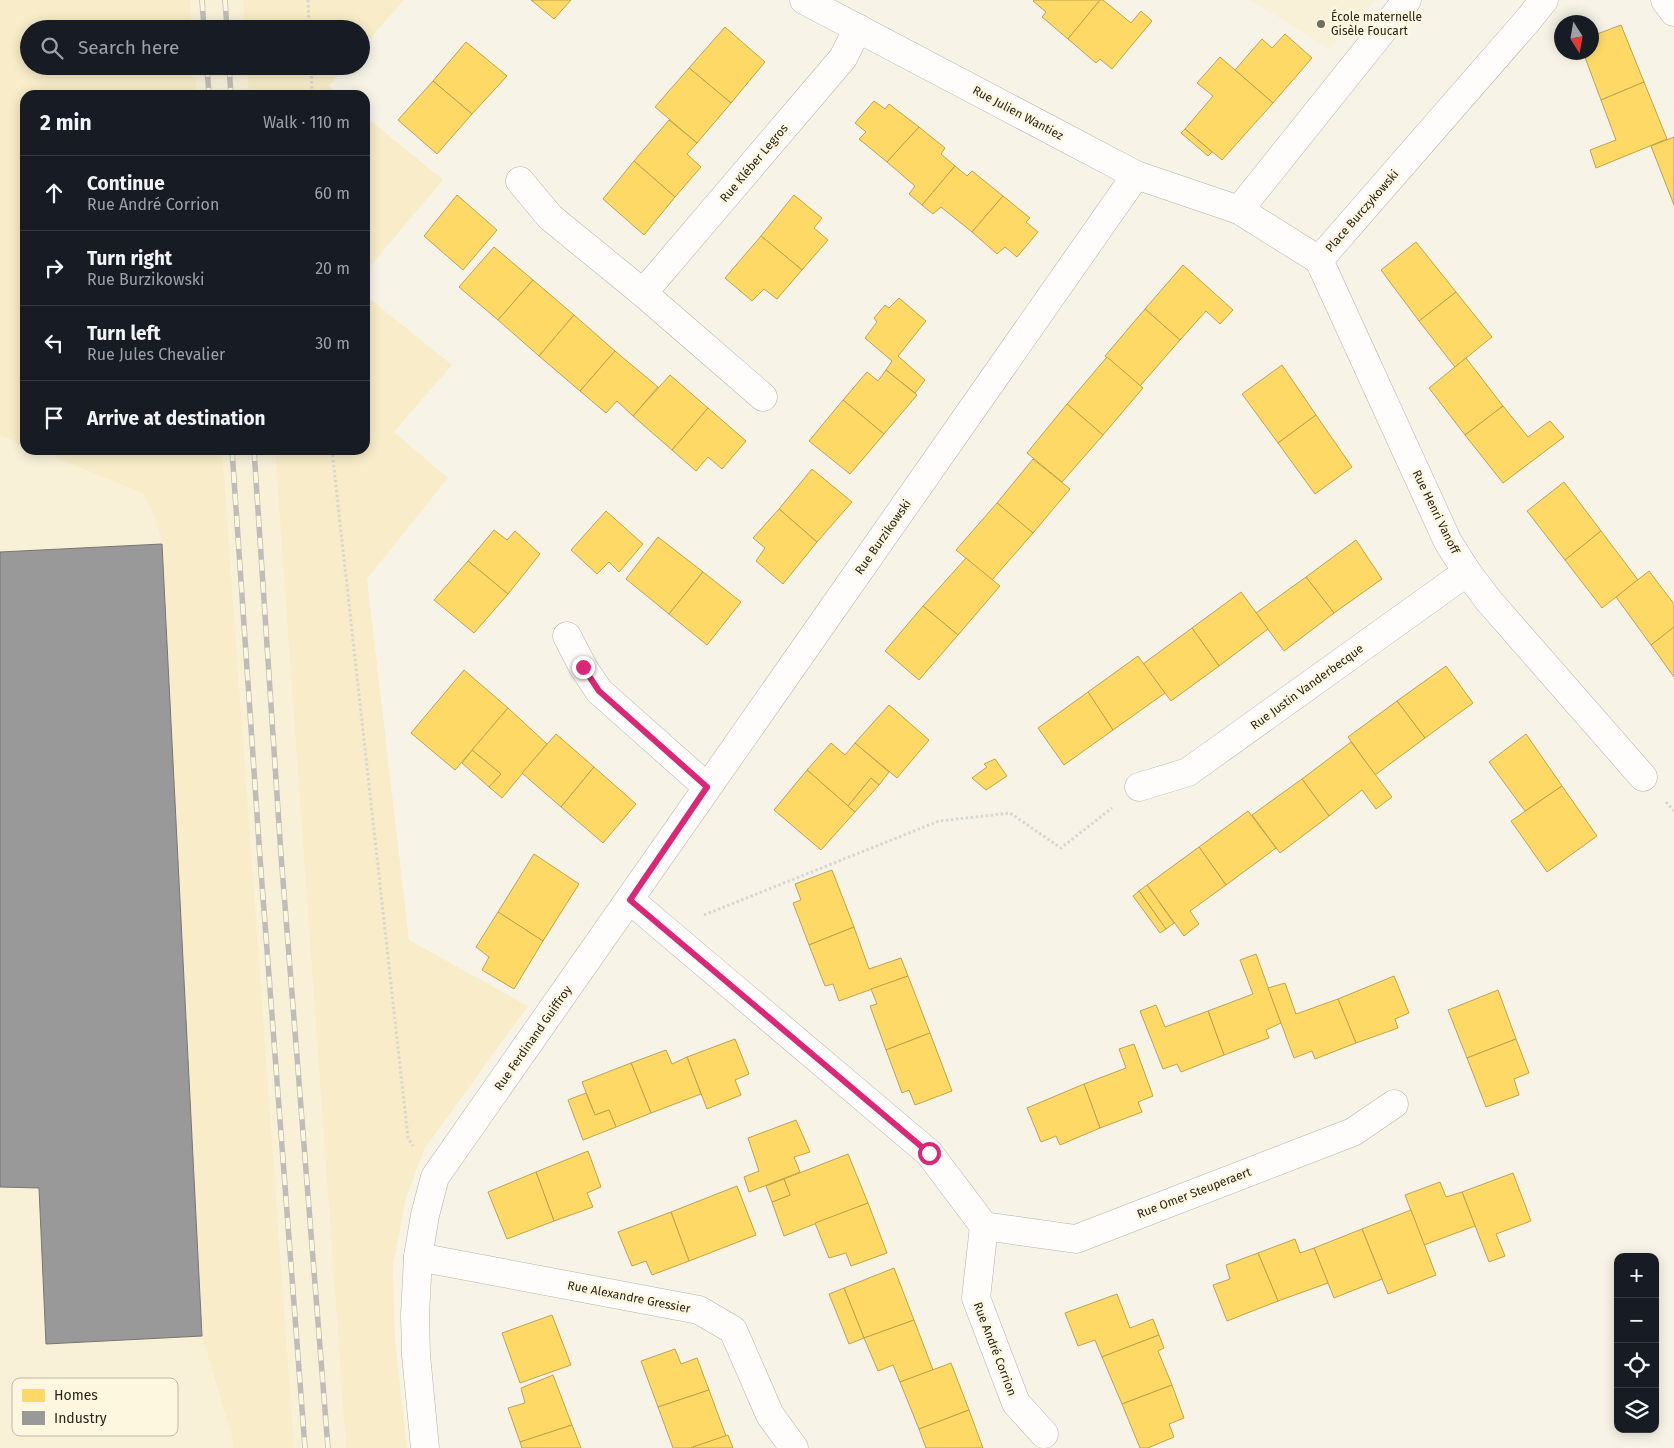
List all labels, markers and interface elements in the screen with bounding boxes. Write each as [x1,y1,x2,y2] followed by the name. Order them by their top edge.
[1331,9,1422,38] place label: École maternelle Gisèle Foucart
[1554,15,1599,60] north arrow
[1315,18,1327,30] marker: École maternelle Gisèle Foucart
[20,20,370,75] search box
[38,34,66,62] icon: search
[78,36,179,59] text: Search here
[970,83,1066,143] street label: Rue Julien Wantiez
[40,110,92,136] text: 2 min
[263,113,350,132] text: Walk · 110 m
[717,121,791,205] street label: Rue Kléber Legros
[1323,167,1401,255] street label: Place Burczykowski
[87,172,165,195] text: Continue
[40,179,68,207] icon: ahead
[315,184,350,203] text: 60 m
[87,195,219,214] text: Rue André Corrion
[87,247,172,270] text: Turn right
[40,254,68,282] icon: right
[315,259,350,278] text: 20 m
[87,270,205,289] text: Rue Burzikowski
[87,322,161,345] text: Turn left
[40,329,68,357] icon: left
[315,334,350,353] text: 30 m
[87,345,225,364] text: Rue Jules Chevalier
[40,404,68,432] icon: arrive
[87,407,266,430] text: Arrive at destination
[1410,468,1463,557] street label: Rue Henri Vanoff
[852,497,914,577] street label: Rue Burzikowski
[1248,641,1366,733] street label: Rue Justin Vanderbecque
[572,656,595,679] route end
[491,983,575,1093] street label: Rue Ferdinand Guiffroy
[918,1142,941,1165] route start
[1135,1165,1254,1221] street label: Rue Omer Steuperaert
[1614,1253,1659,1433] map controls
[1614,1253,1659,1298] button: +
[566,1278,692,1316] street label: Rue Alexandre Gressier
[1614,1298,1659,1343] button: −
[971,1300,1019,1398] street label: Rue André Corrion
[1614,1343,1659,1388] button: locate
[12,1378,178,1436] legend
[54,1387,98,1404] text: Homes
[1614,1388,1659,1433] button: layers
[54,1410,107,1427] text: Industry

